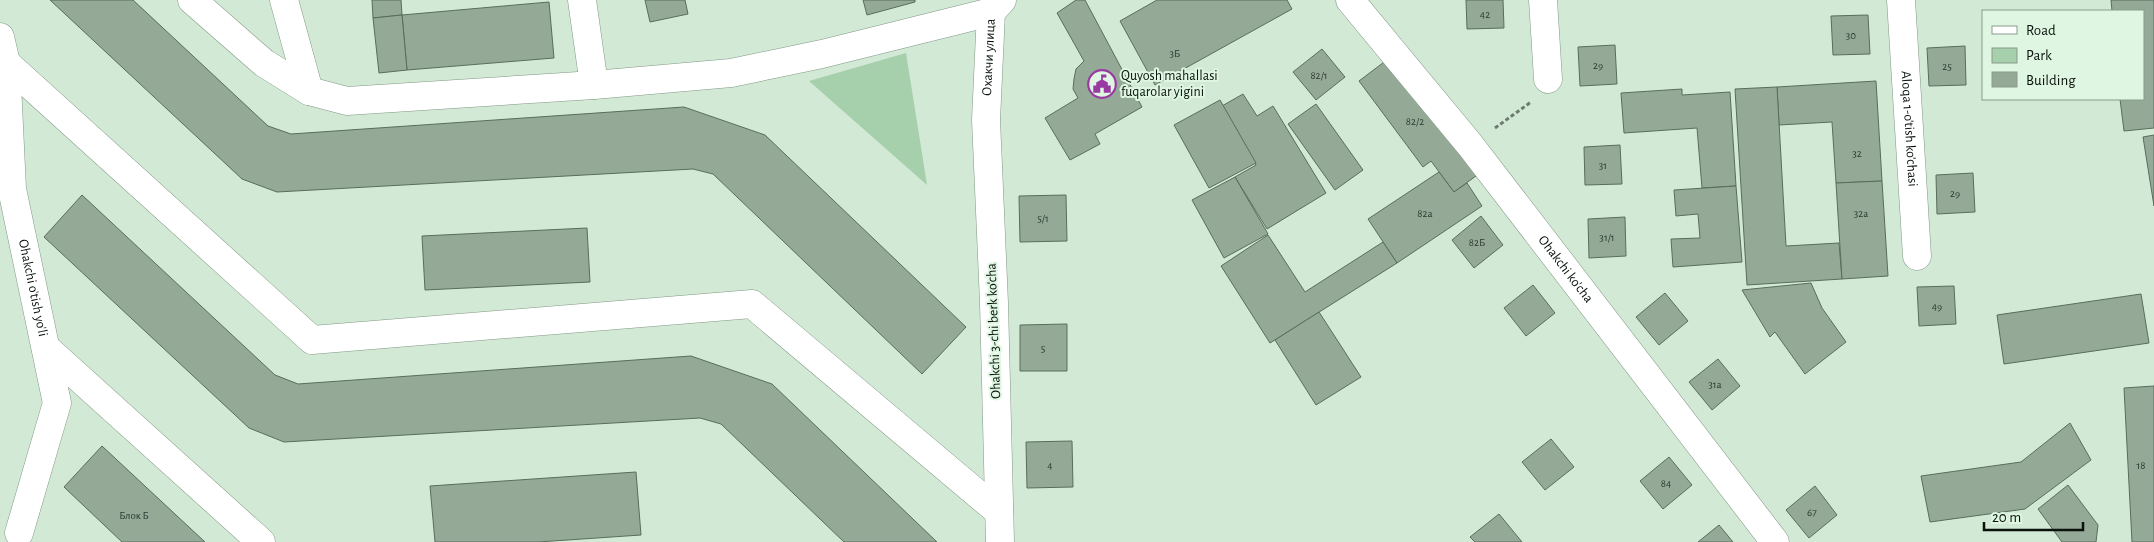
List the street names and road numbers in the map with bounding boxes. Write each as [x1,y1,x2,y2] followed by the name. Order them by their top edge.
[980,18,998,96] street label: Охакчи улица
[1898,70,1920,187] street label: Aloqa 1-o'tish ko'chasi
[1535,233,1596,306] street label: Ohakchi ko'cha
[16,238,50,338] street label: Ohakchi o'tish yo'li
[985,262,1003,399] street label: Ohakchi 3-chi berk ko'cha

